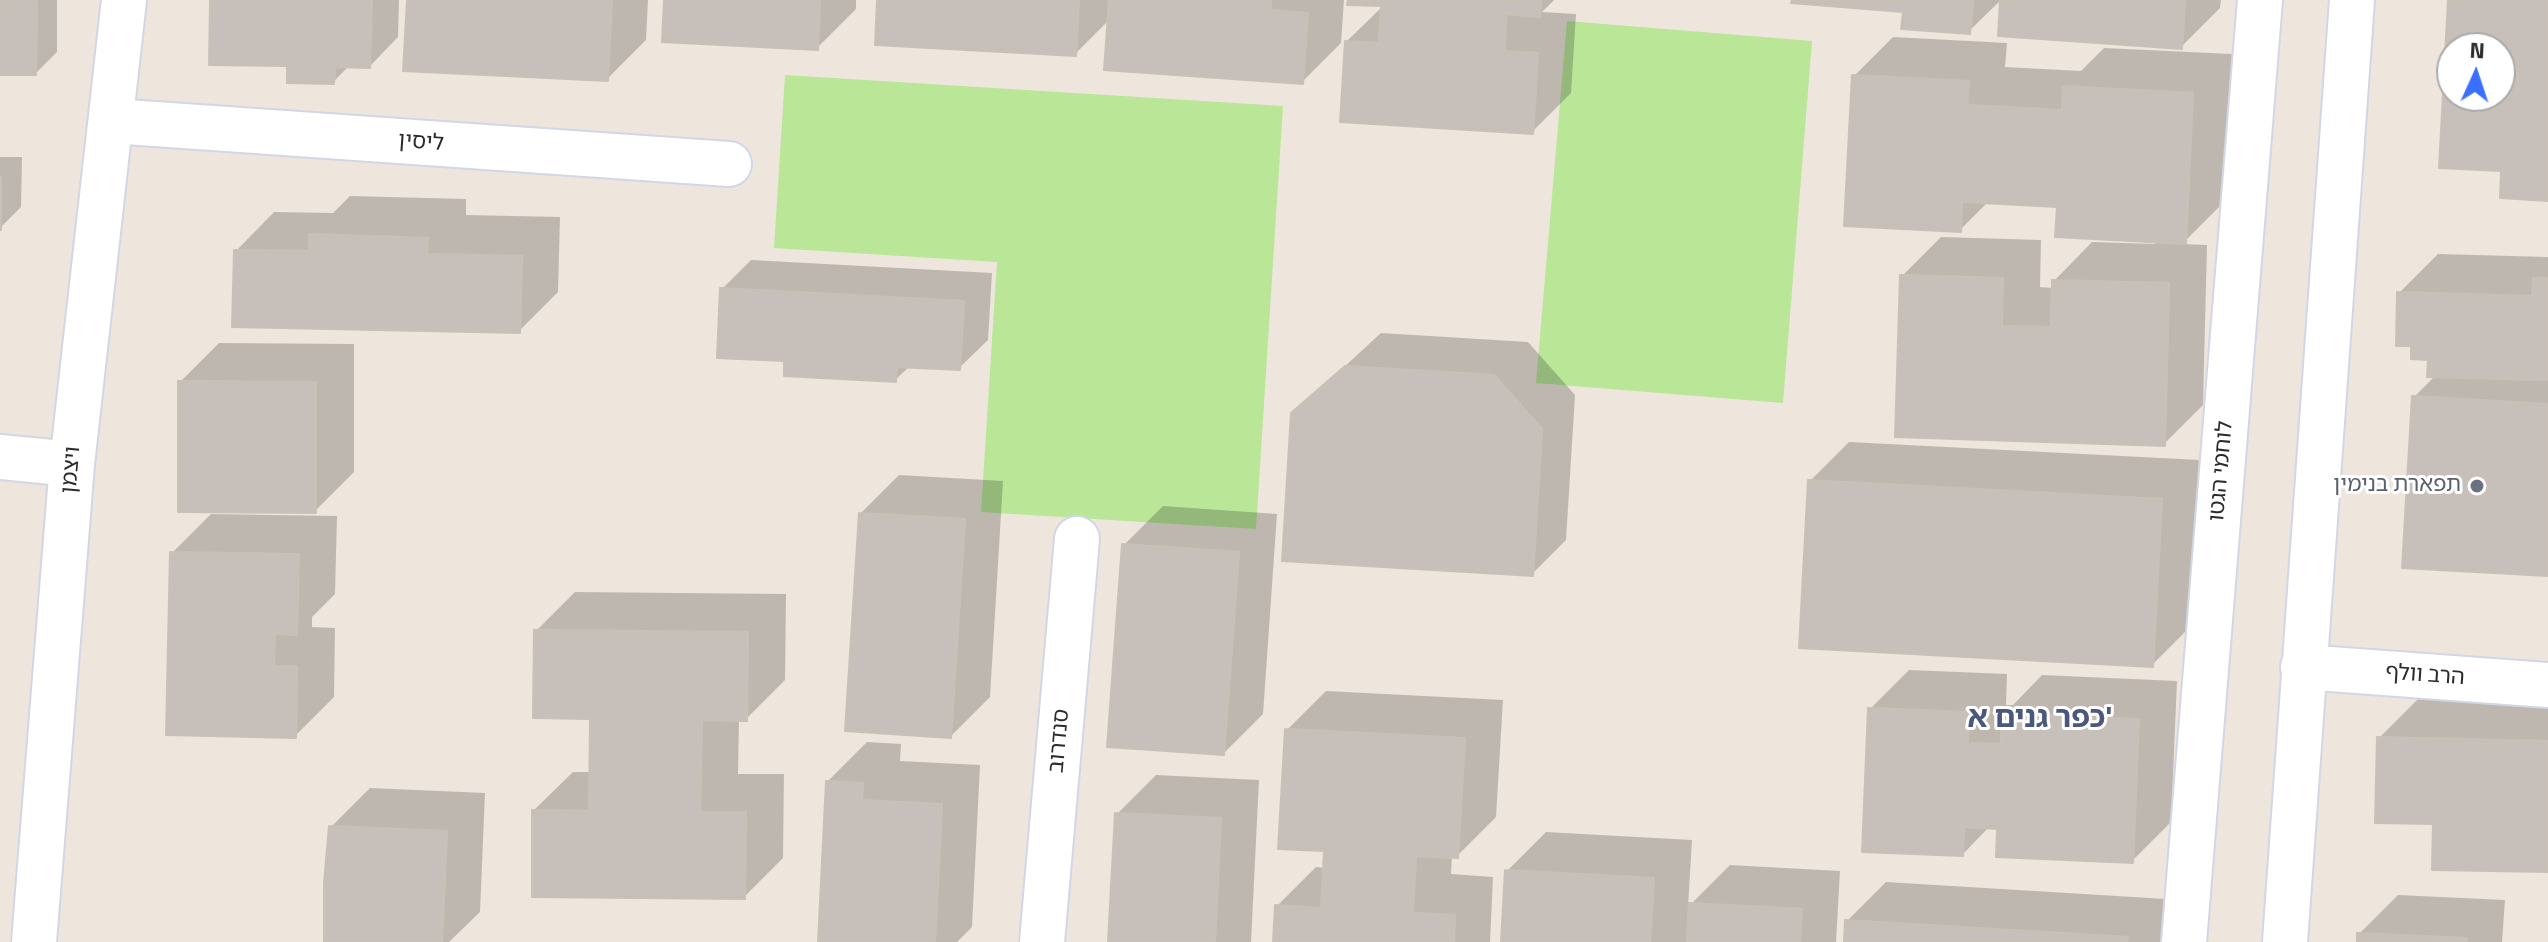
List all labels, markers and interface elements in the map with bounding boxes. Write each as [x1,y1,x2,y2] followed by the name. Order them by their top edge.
[2436,32,2516,112] north arrow
[2469,33,2486,67] text: N
[397,128,445,158] street label: ליסין
[2204,420,2240,522] street label: לוחמי הגטו
[57,445,87,495] street label: ויצמן
[2333,473,2461,499] place label: תפארת בנימין
[2468,477,2486,495] marker: תפארת בנימין
[2384,660,2466,692] street label: הרב וולף
[1968,702,2112,738] district label: כפר גנים א'
[1044,708,1076,774] street label: סנדרוב

